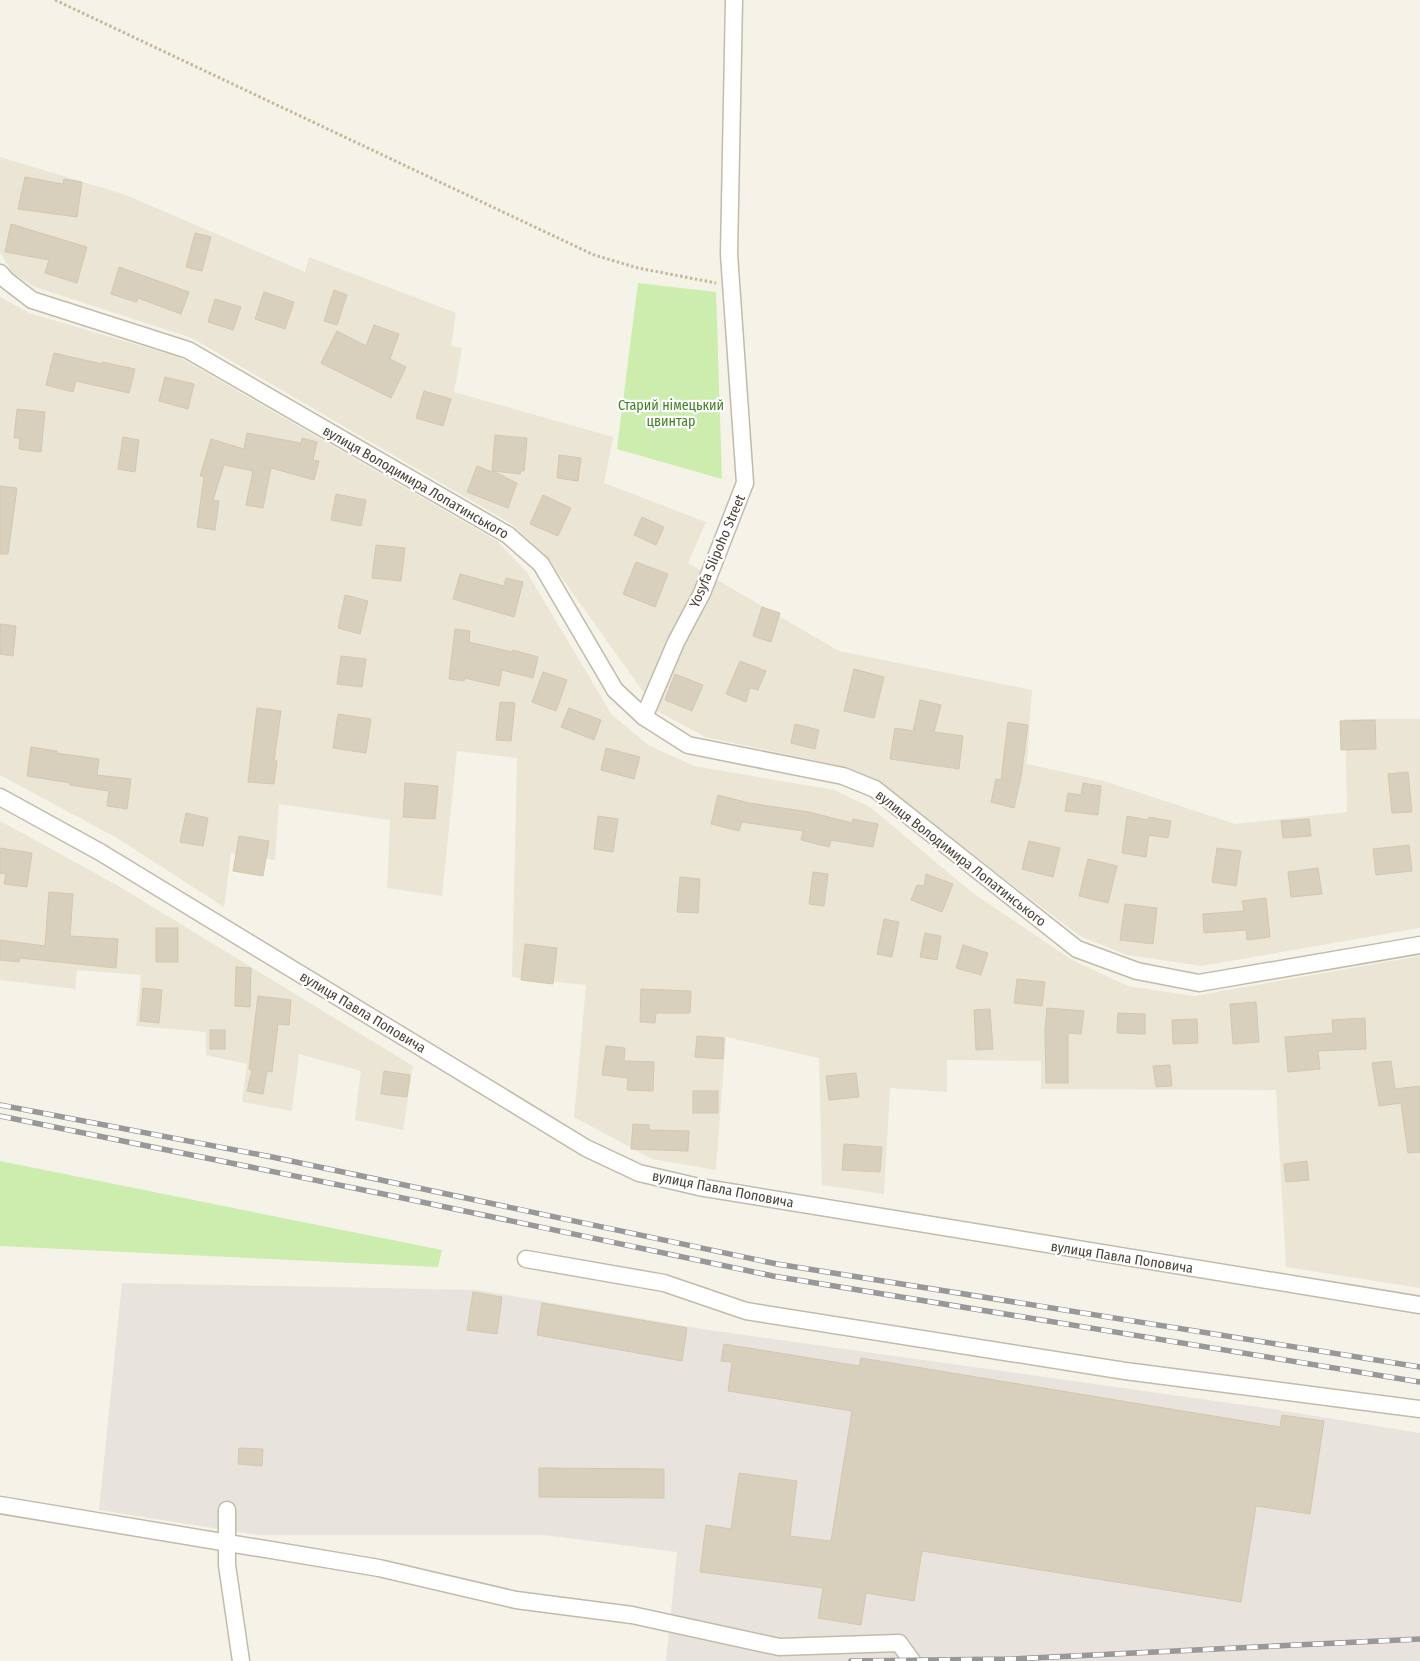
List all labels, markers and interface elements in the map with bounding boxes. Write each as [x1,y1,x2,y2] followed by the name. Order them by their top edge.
[618,397,724,430] park label: Старий німецький цвинтар
[320,422,512,543] street label: вулиця Володимира Лопатинського
[686,492,749,610] street label: Yosyfa Slipoho Street
[872,787,1049,930] street label: вулиця Володимира Лопатинського
[297,968,429,1057] street label: вулиця Павла Поповича
[651,1167,795,1212] street label: вулиця Павла Поповича
[1050,1238,1194,1277] street label: вулиця Павла Поповича

